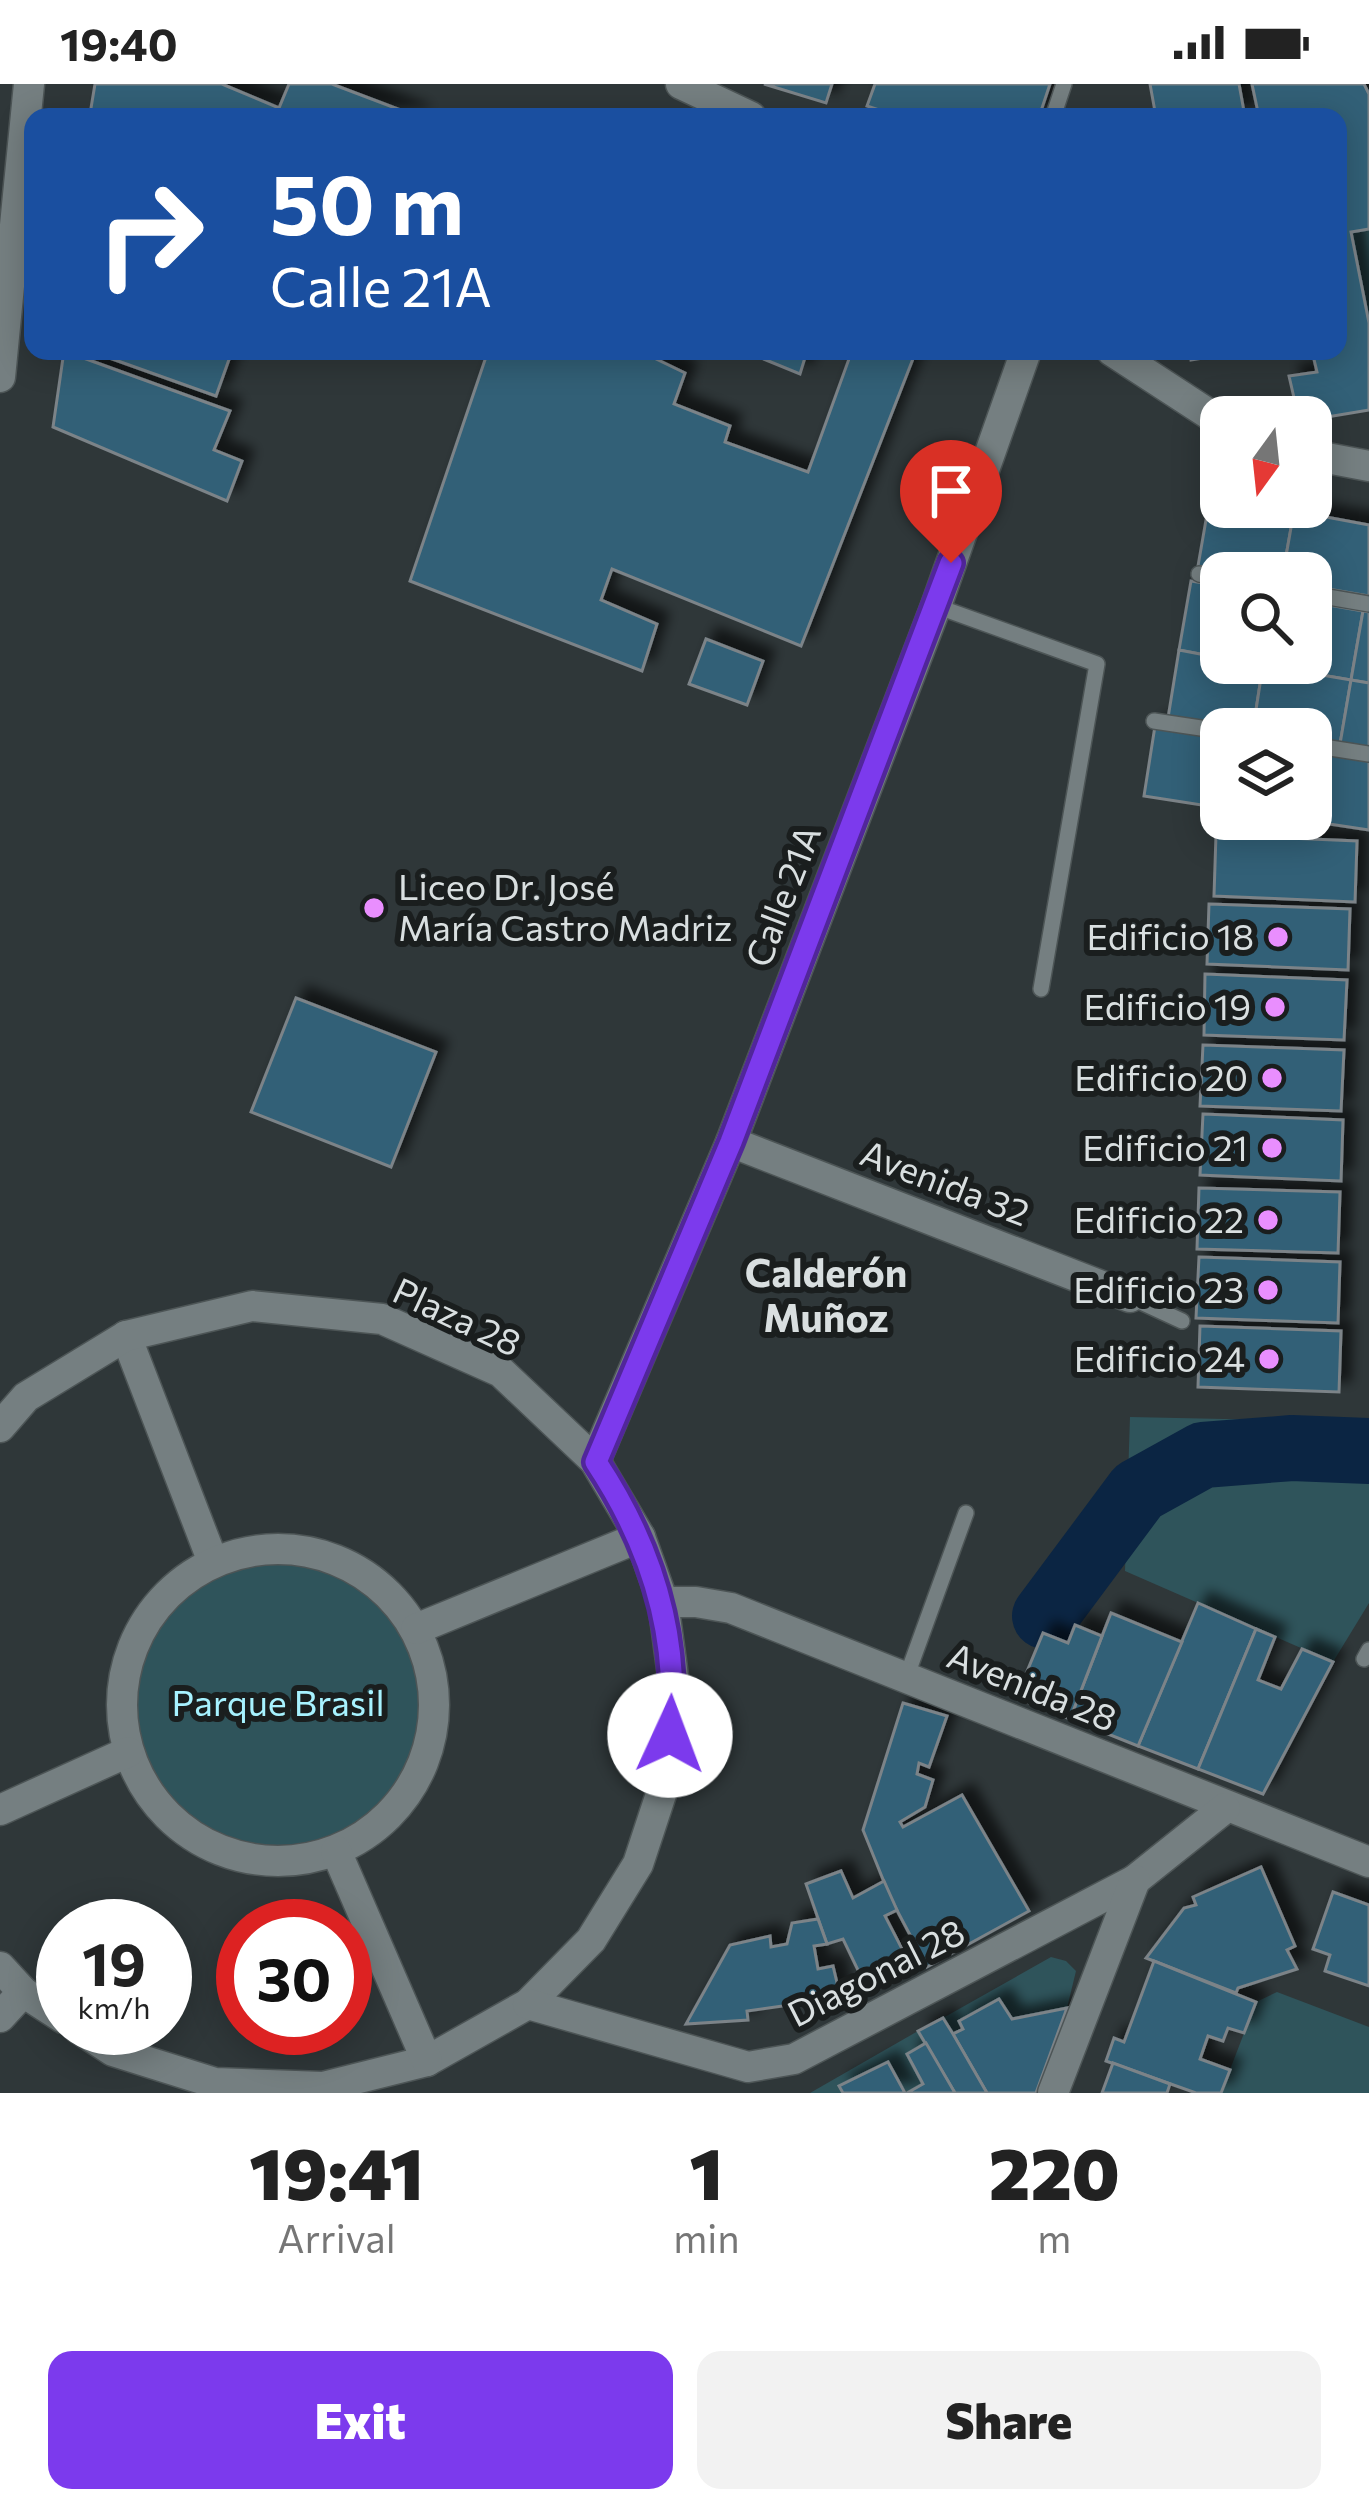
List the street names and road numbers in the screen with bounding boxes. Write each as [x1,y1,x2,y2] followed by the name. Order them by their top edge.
[734,818,828,972] street label: Calle 21A
[855,1129,1036,1233] street label: Avenida 32
[387,1267,529,1364] street label: Plaza 28
[942,1631,1124,1739] street label: Avenida 28
[779,1908,971,2035] street label: Diagonal 28

